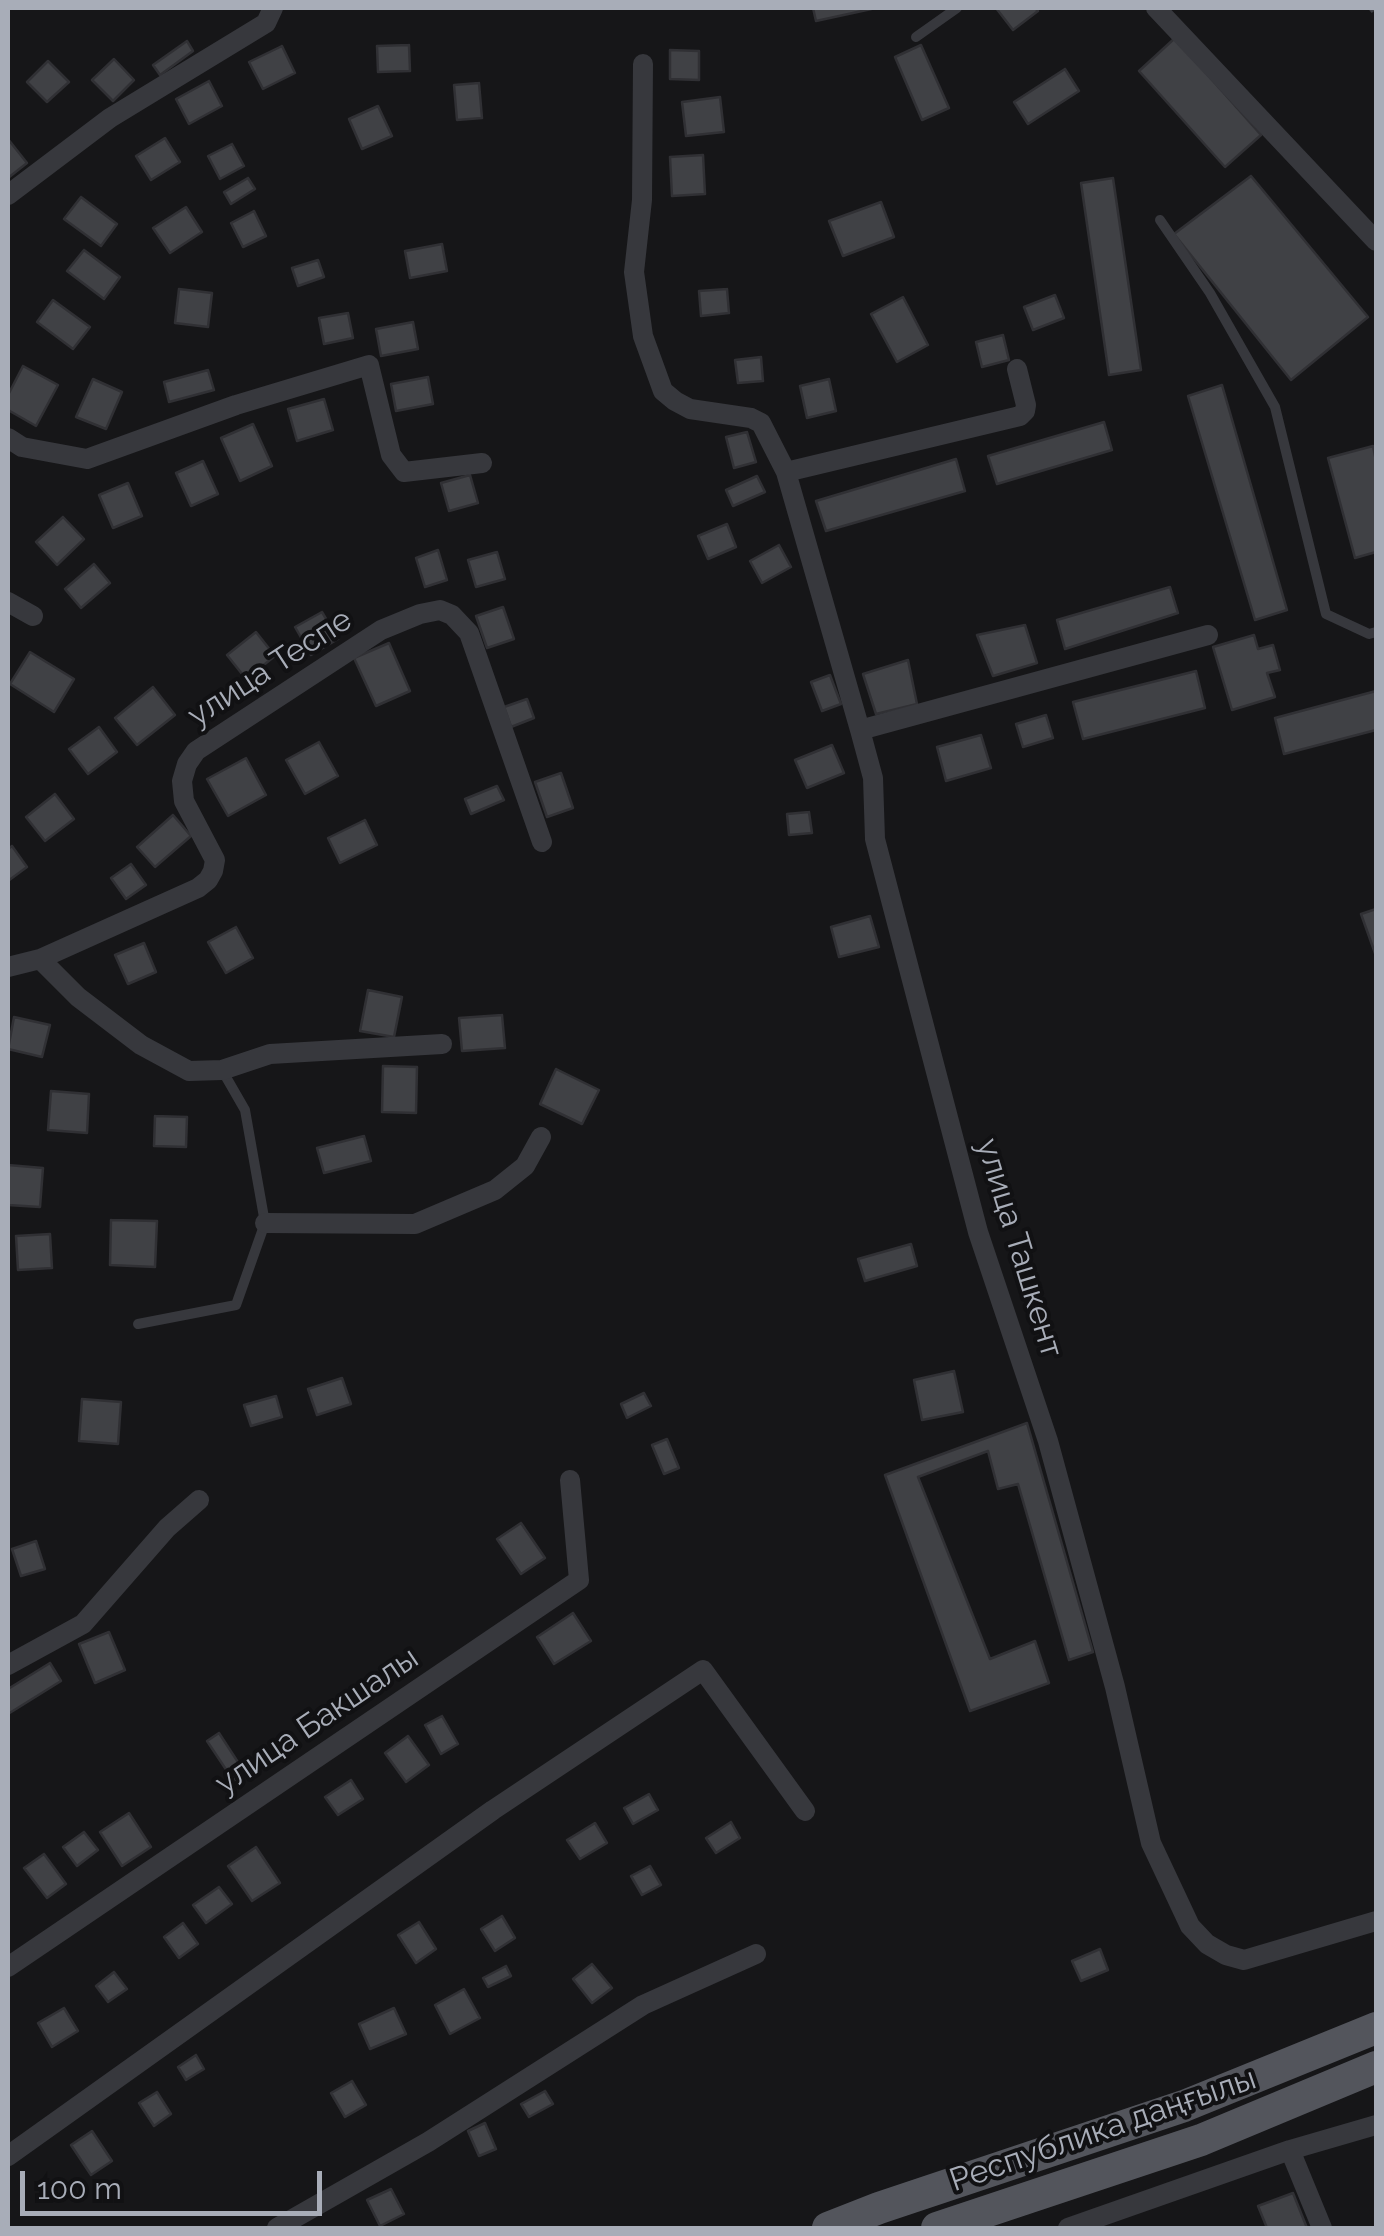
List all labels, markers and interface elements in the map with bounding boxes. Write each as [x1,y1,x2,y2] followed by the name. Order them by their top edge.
[181,601,359,735] street label: улица Теспе
[968,1134,1070,1362] street label: улица Ташкент
[208,1639,426,1803] street label: улица Бакшалы
[945,2060,1261,2200] street label: Республика даңғылы
[25,2151,328,2213] scale bar
[37,2171,122,2206] text: 100 m

